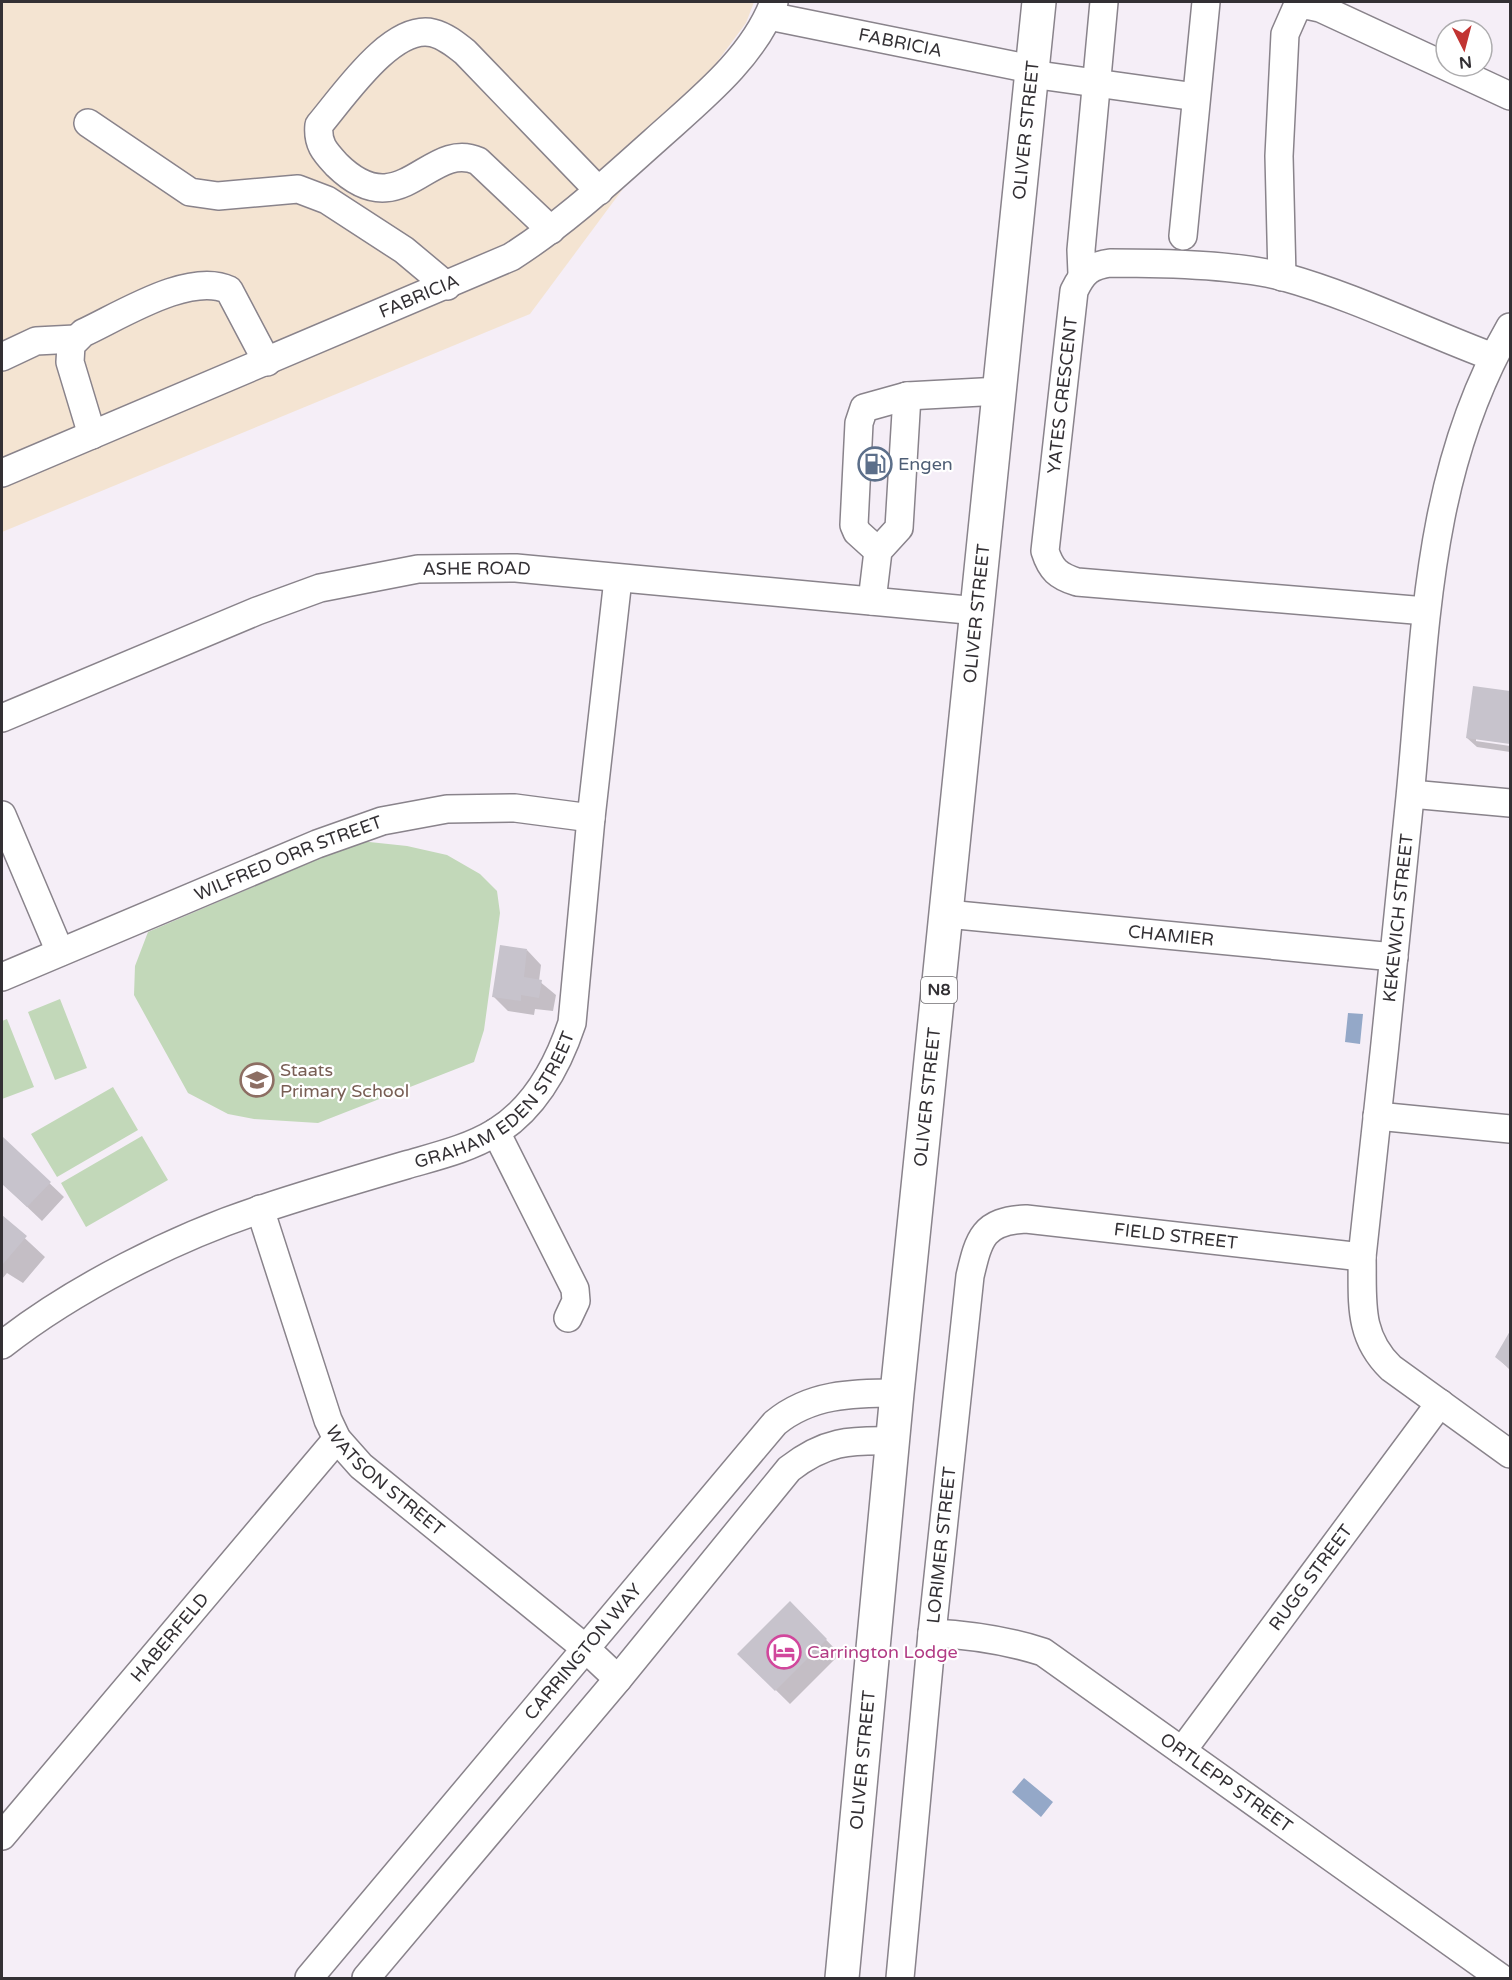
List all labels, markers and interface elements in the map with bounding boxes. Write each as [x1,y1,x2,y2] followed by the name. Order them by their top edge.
[1434,18,1494,78] north arrow
[857,23,944,62] street label: FABRICIA
[1458,51,1473,73] text: N
[1008,59,1044,201] street label: OLIVER STREET
[376,269,462,323] street label: FABRICIA
[1043,315,1082,475] street label: YATES CRESCENT
[857,446,893,482] fuel station icon: Engen
[898,453,953,475] place label: Engen
[959,543,995,684] street label: OLIVER STREET
[422,557,532,580] street label: ASHE ROAD
[191,811,385,906] street label: WILFRED ORR STREET
[1378,833,1418,1003] street label: KEKEWICH STREET
[1127,920,1215,951] street label: CHAMIER
[921,977,957,1003] road number: N8
[909,1026,945,1168] street label: OLIVER STREET
[412,1028,579,1173] street label: GRAHAM EDEN STREET
[280,1059,409,1102] place label: Staats Primary School
[239,1062,275,1098] school or university icon: Staats Primary School
[1113,1218,1239,1254] street label: FIELD STREET
[321,1422,449,1540] street label: WATSON STREET
[922,1465,961,1624] street label: LORIMER STREET
[1264,1520,1357,1635] street label: RUGG STREET
[519,1579,647,1724] street label: CARRINGTON WAY
[126,1588,214,1686] street label: HABERFELD
[766,1634,802,1670] hotel icon: Carrington Lodge
[807,1641,958,1663] place label: Carrington Lodge
[845,1689,880,1831] street label: OLIVER STREET
[1156,1728,1297,1837] street label: ORTLEPP STREET

